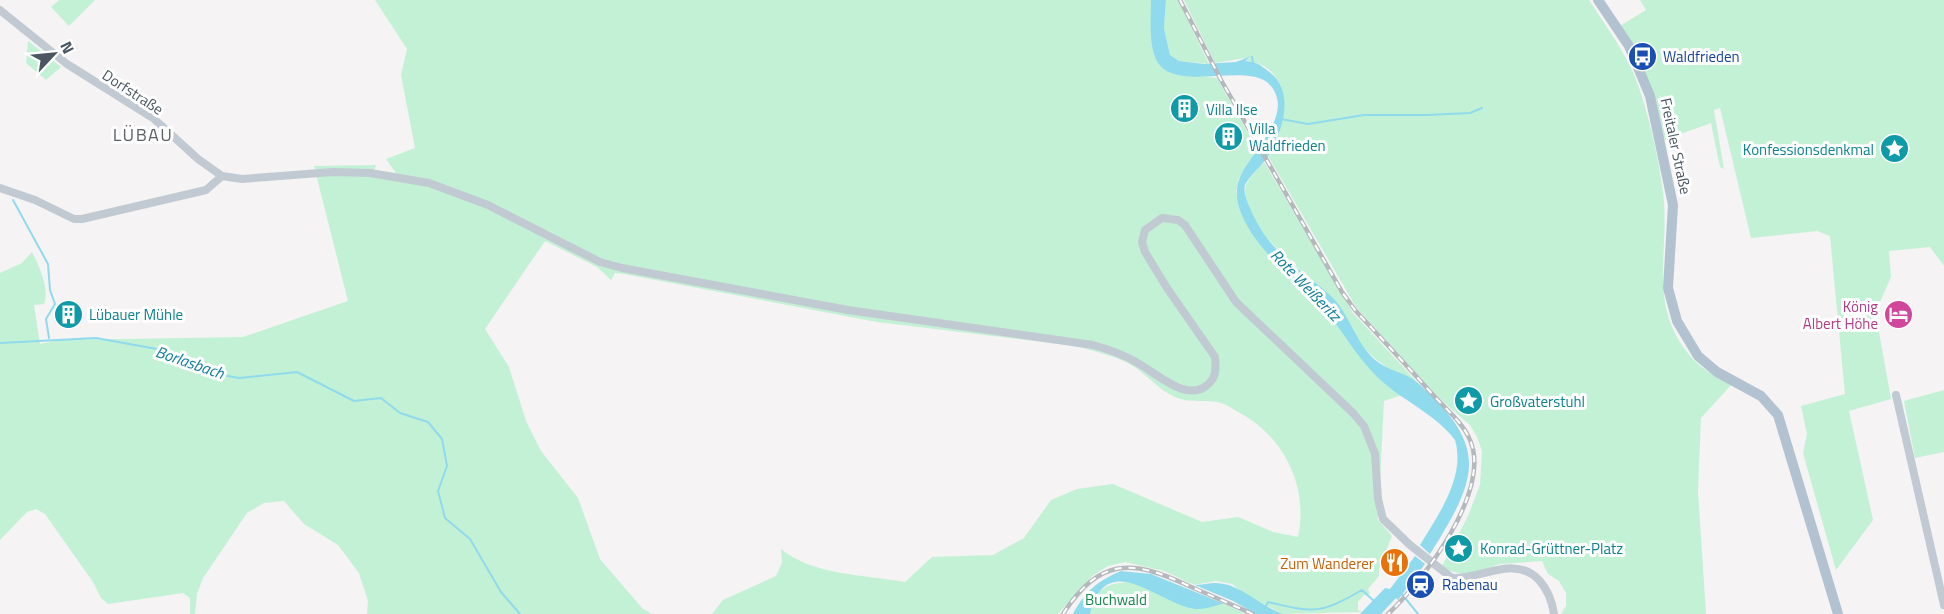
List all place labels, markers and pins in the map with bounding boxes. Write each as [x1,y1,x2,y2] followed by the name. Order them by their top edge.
[1626,40,1658,72] bus stop icon: Waldfrieden
[1663,45,1740,68] place label: Waldfrieden
[1169,93,1201,125] building icon: Villa Ilse
[1206,98,1257,121] place label: Villa Ilse
[1249,117,1326,157] place label: Villa Waldfrieden
[1212,121,1244,153] building icon: Villa Waldfrieden
[1879,133,1911,165] place icon: Konfessionsdenkmal
[1743,138,1874,161] place label: Konfessionsdenkmal
[1803,295,1878,335] place label: König Albert Höhe
[52,298,84,330] building icon: Lübauer Mühle
[1883,299,1915,331] hotel icon: König Albert Höhe
[89,303,183,326] place label: Lübauer Mühle
[1453,385,1485,417] place icon: Großvaterstuhl
[1490,390,1585,413] place label: Großvaterstuhl
[1443,532,1475,564] place icon: Konrad-Grüttner-Platz
[1480,537,1623,560] place label: Konrad-Grüttner-Platz
[1379,547,1411,579] restaurant icon: Zum Wanderer
[1280,552,1374,575] place label: Zum Wanderer
[1405,568,1437,600] station icon: Rabenau
[1442,573,1498,596] place label: Rabenau

